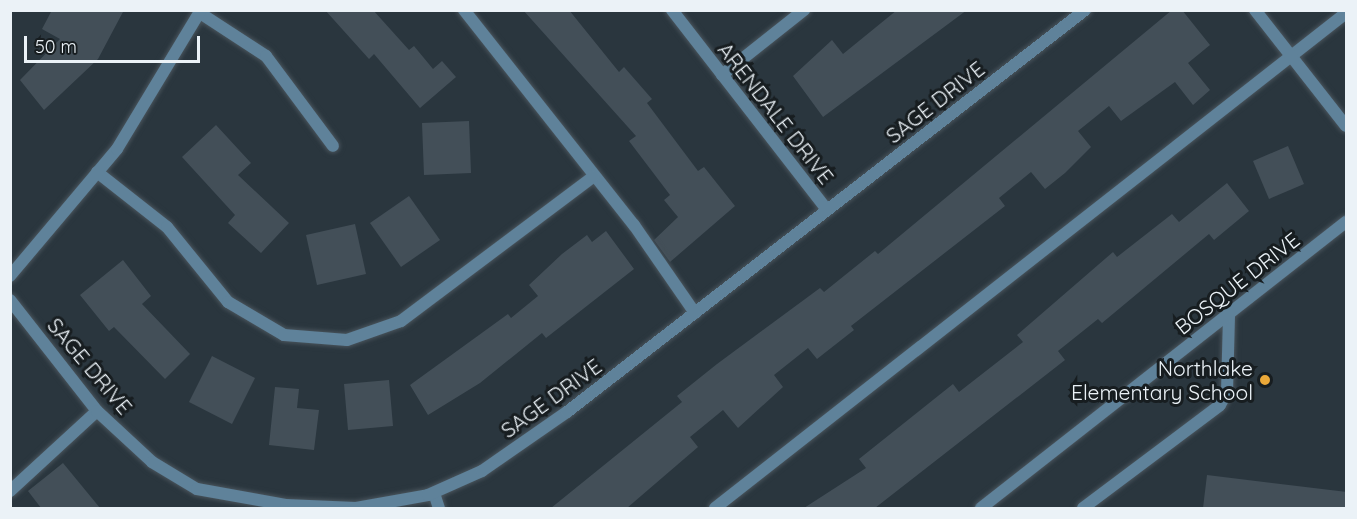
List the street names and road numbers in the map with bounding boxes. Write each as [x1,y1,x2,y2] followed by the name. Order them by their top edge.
[713,37,839,189] street label: ARENDALE DRIVE
[881,56,989,148] street label: SAGE DRIVE
[1170,227,1304,339] street label: BOSQUE DRIVE
[42,313,138,419] street label: SAGE DRIVE
[496,353,606,443] street label: SAGE DRIVE

